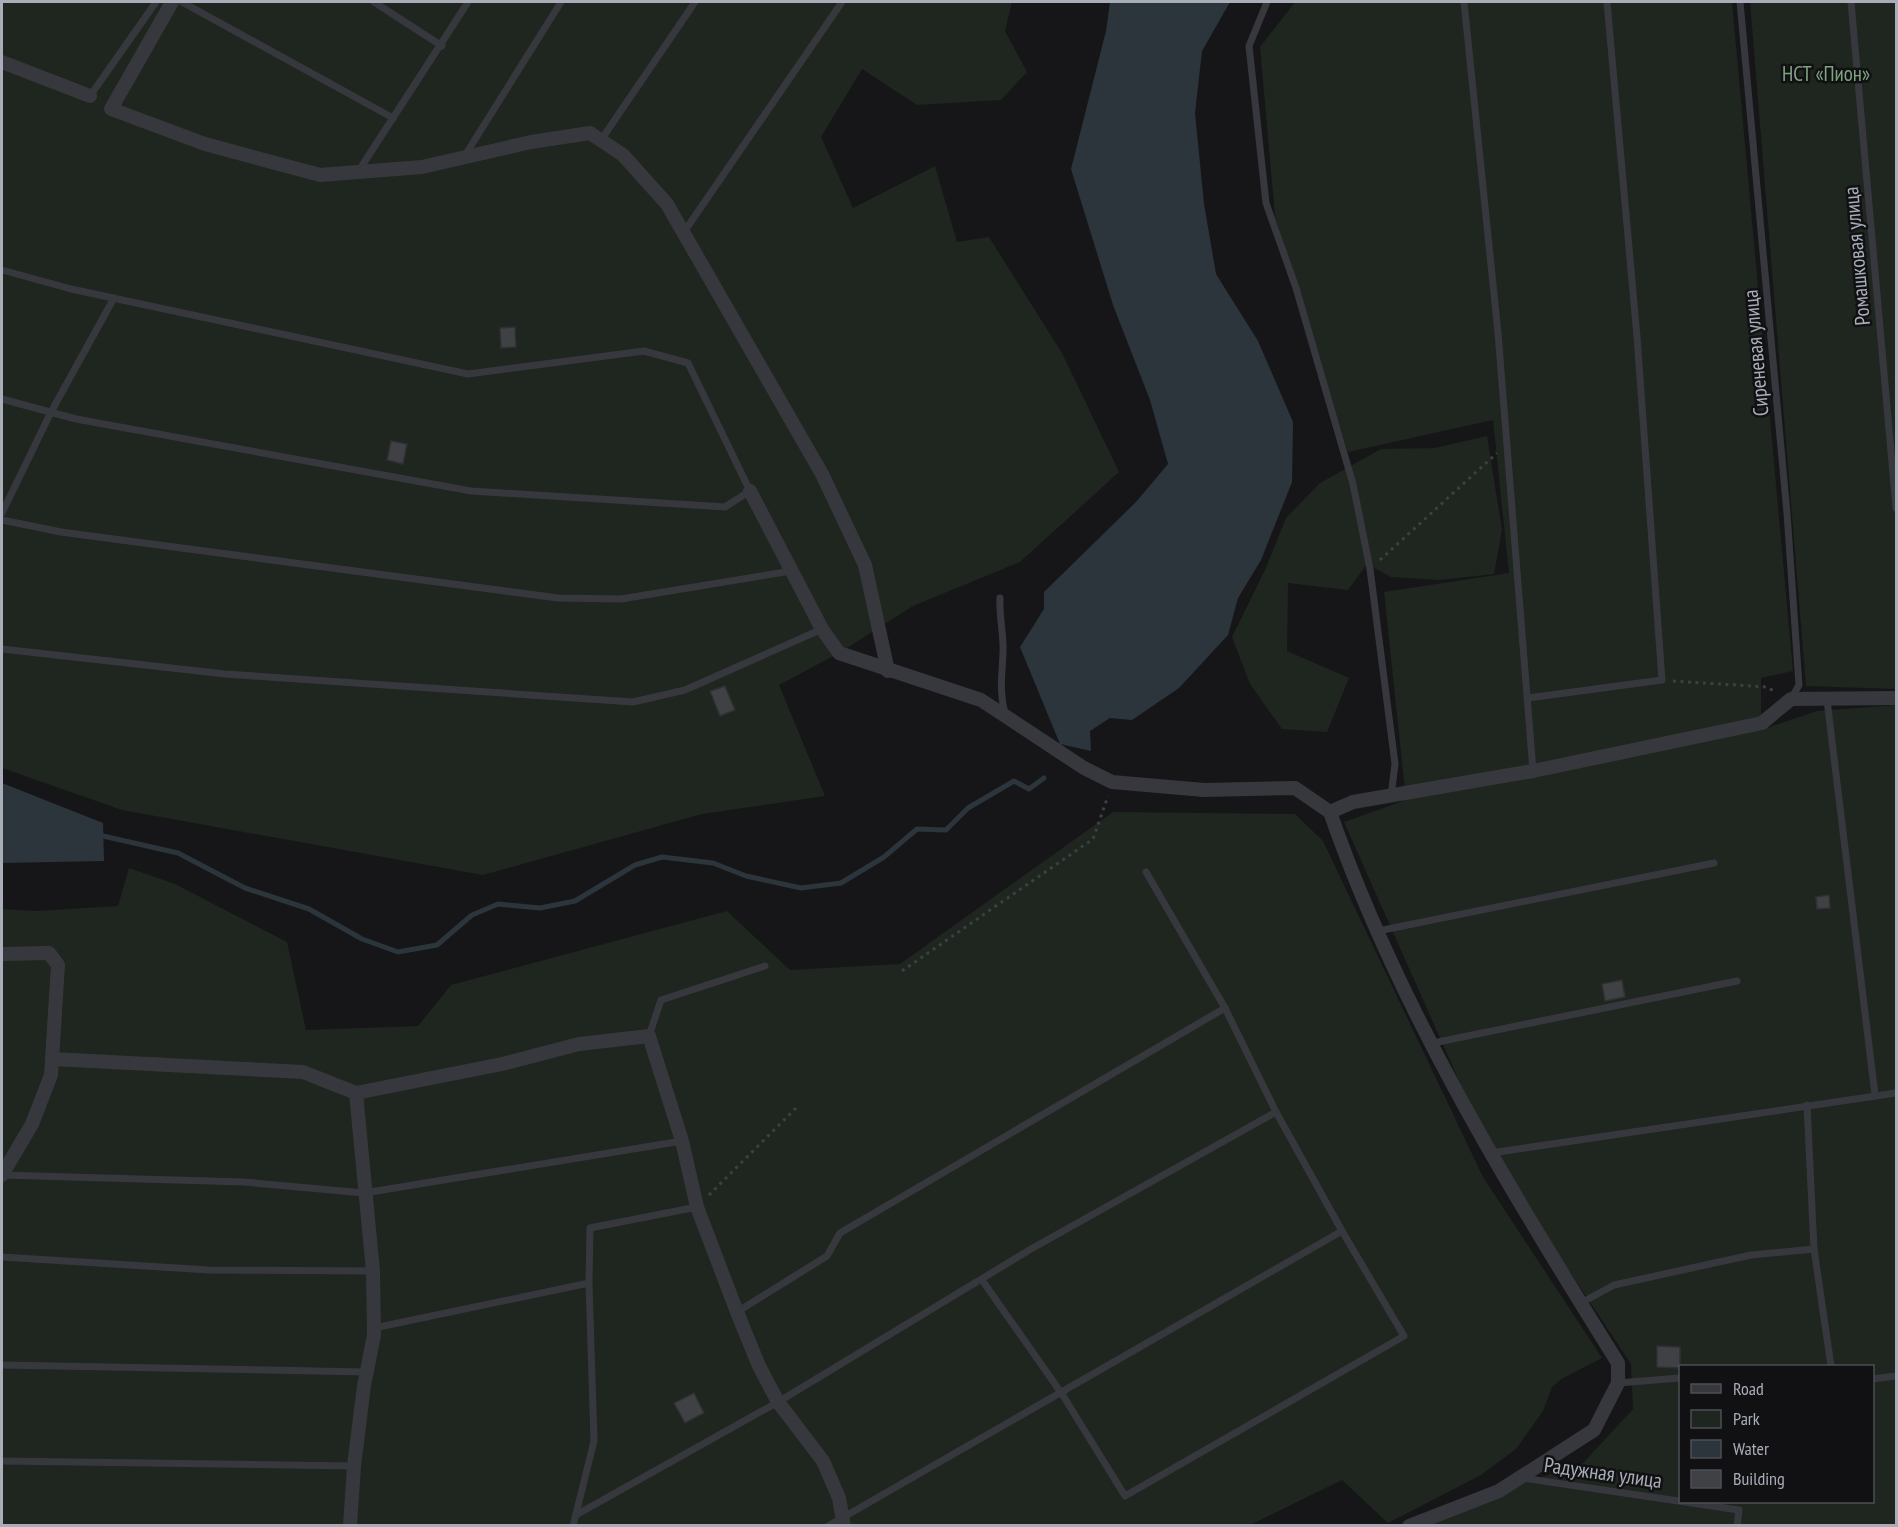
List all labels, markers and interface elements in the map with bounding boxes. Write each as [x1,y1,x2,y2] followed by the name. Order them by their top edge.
[1782,60,1870,87] park label: НСТ «Пион»
[1837,186,1876,327] street label: Ромашковая улица
[1737,289,1774,417] street label: Сиреневая улица
[1679,1365,1874,1503] legend
[1733,1377,1764,1400] text: Road
[1733,1407,1760,1430] text: Park
[1733,1437,1769,1460] text: Water
[1542,1451,1664,1494] street label: Радужная улица
[1733,1467,1785,1490] text: Building

